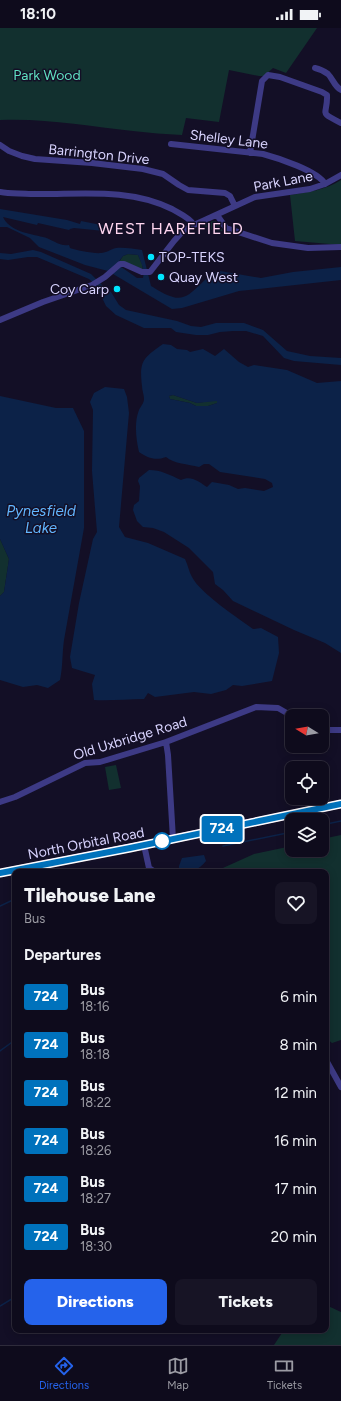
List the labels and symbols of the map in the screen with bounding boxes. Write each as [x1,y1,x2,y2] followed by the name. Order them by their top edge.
[13,67,81,84] park label: Park Wood
[189,126,269,153] street label: Shelley Lane
[48,141,151,168] street label: Barrington Drive
[252,167,314,196] street label: Park Lane
[98,219,244,238] district label: WEST HAREFIELD
[159,249,225,266] place label: TOP-TEKS
[146,252,156,262] marker: TOP-TEKS
[169,269,238,286] place label: Quay West
[156,272,166,282] marker: Quay West
[50,281,109,298] place label: Coy Carp
[112,284,122,294] marker: Coy Carp
[6,502,76,537] water label: Pynesfield Lake
[285,709,329,753] north arrow
[71,713,189,764] street label: Old Uxbridge Road
[199,816,245,842] line badge: 724
[26,824,146,863] street label: North Orbital Road
[153,832,171,850] unlabelled marker

